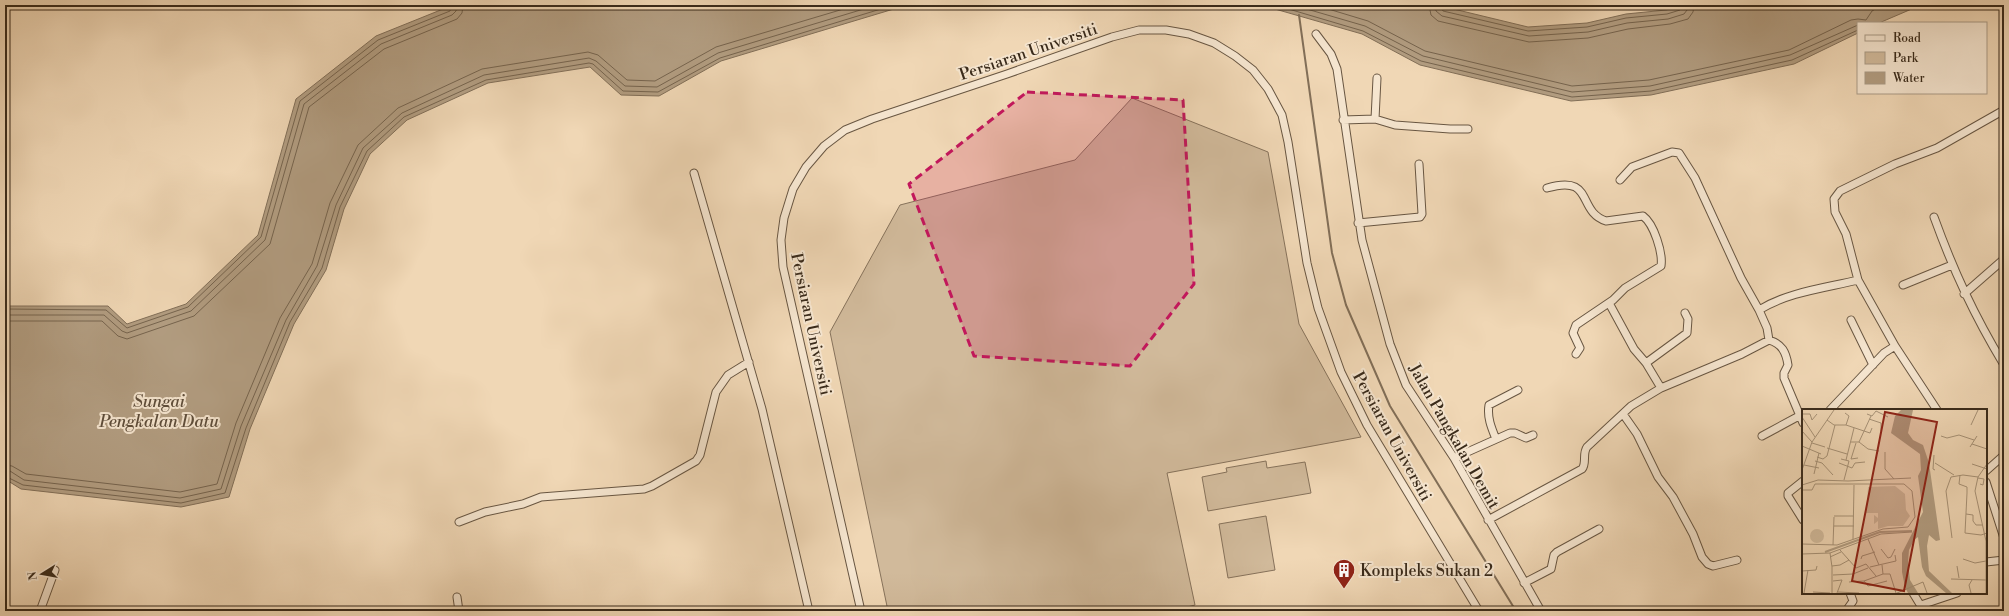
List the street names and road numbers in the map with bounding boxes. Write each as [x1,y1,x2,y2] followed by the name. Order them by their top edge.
[956,19,1100,85] street label: Persiaran Universiti
[786,251,836,397] street label: Persiaran Universiti
[1404,359,1504,513] street label: Jalan Pangkalan Demit
[1348,368,1436,505] street label: Persiaran Universiti

